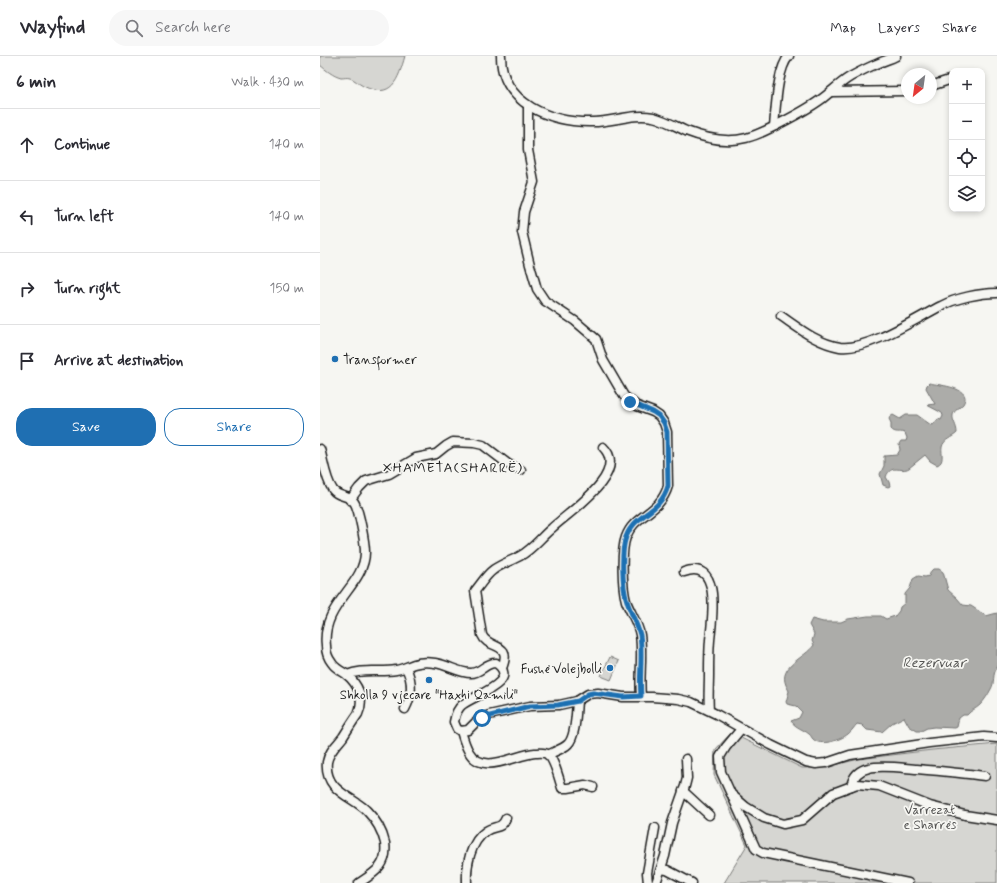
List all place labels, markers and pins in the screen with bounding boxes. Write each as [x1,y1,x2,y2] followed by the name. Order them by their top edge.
[343,352,418,371] place label: Transformer
[330,354,340,364] marker: Transformer
[521,661,602,678] place label: Fushë Volejbolli
[605,663,615,673] marker: Fushë Volejbolli
[424,675,434,685] marker: Shkolla 9 vjecare "Haxhi Qamili"
[340,687,518,704] place label: Shkolla 9 vjecare "Haxhi Qamili"

